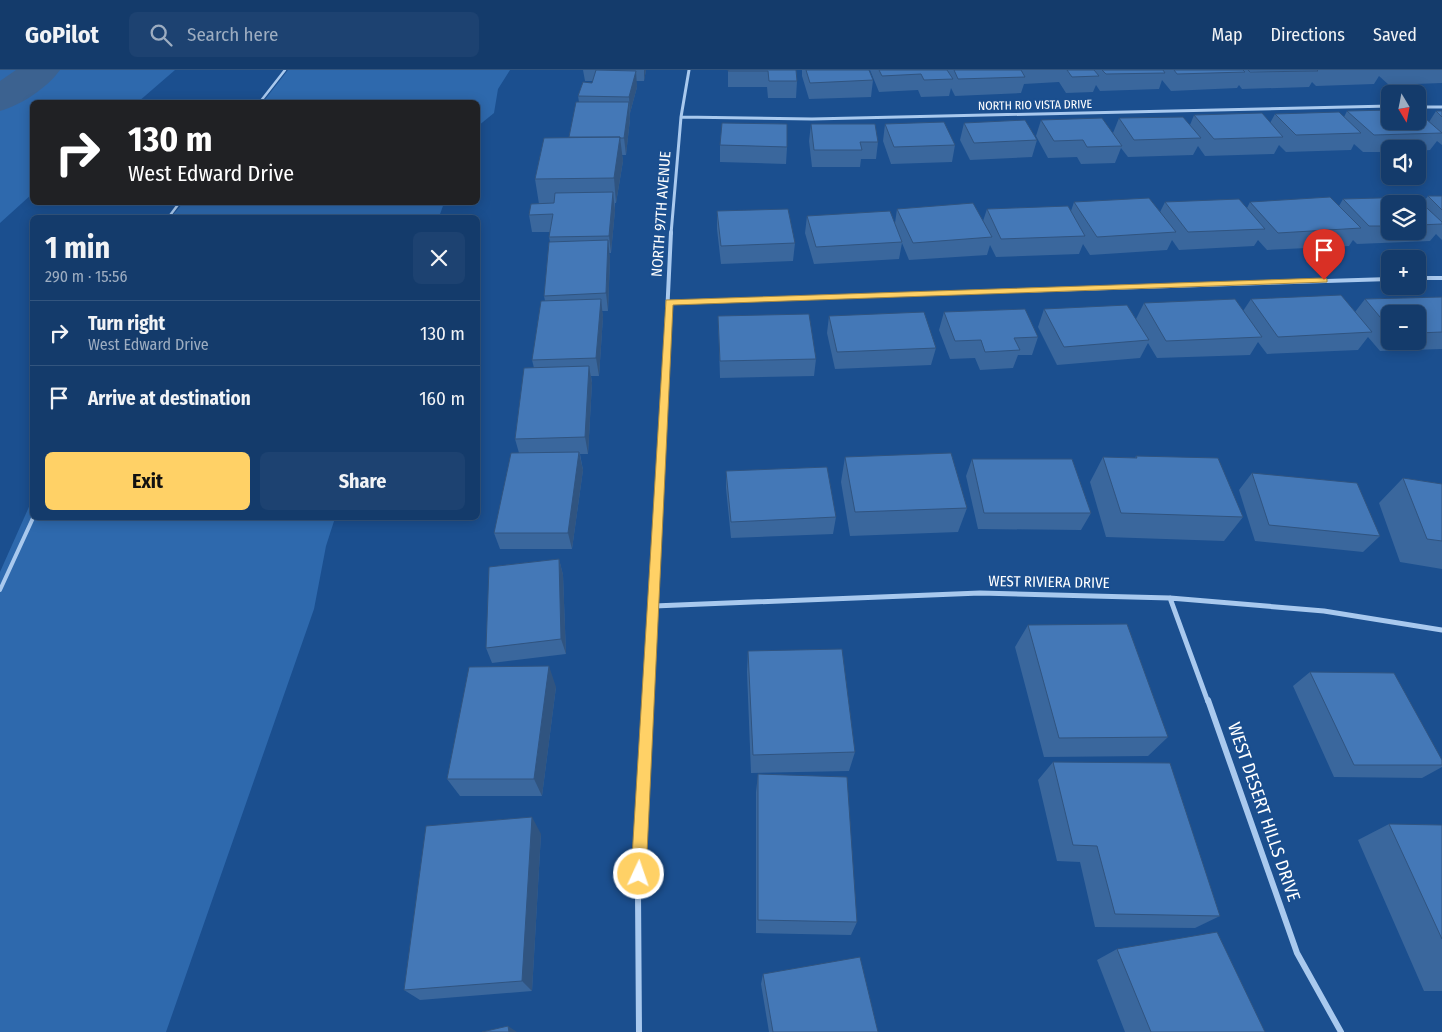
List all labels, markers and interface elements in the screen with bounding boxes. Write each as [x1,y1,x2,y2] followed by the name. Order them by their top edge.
[129,12,479,57] search box
[25,21,99,49] text: GoPilot
[147,21,175,49] icon: search
[187,23,279,46] text: Search here
[1211,24,1243,46] text: Map
[1271,24,1345,46] text: Directions
[1373,24,1417,46] text: Saved
[1381,85,1426,130] north arrow
[1381,85,1426,350] map controls
[978,97,1093,113] street label: NORTH RIO VISTA DRIVE
[128,118,212,160] text: 130 m
[45,120,110,185] icon: right
[1381,140,1426,185] button: sound
[648,151,674,277] street label: NORTH 97TH AVENUE
[128,160,294,187] text: West Edward Drive
[1381,195,1426,240] button: layers
[1303,229,1345,280] pin
[45,230,110,266] text: 1 min
[413,232,465,284] button: close
[1310,236,1338,264] icon: arrive
[1381,250,1426,295] button: +
[45,267,127,286] text: 290 m · 15:56
[1381,305,1426,350] button: −
[88,312,165,335] text: Turn right
[45,319,73,347] icon: right
[420,322,465,345] text: 130 m
[88,335,209,354] text: West Edward Drive
[45,384,73,412] icon: arrive
[88,387,251,410] text: Arrive at destination
[419,387,465,410] text: 160 m
[45,452,250,510] button: Exit
[260,452,465,510] button: Share
[988,572,1110,592] street label: WEST RIVIERA DRIVE
[1223,720,1305,904] street label: WEST DESERT HILLS DRIVE
[612,847,664,899] position arrow

